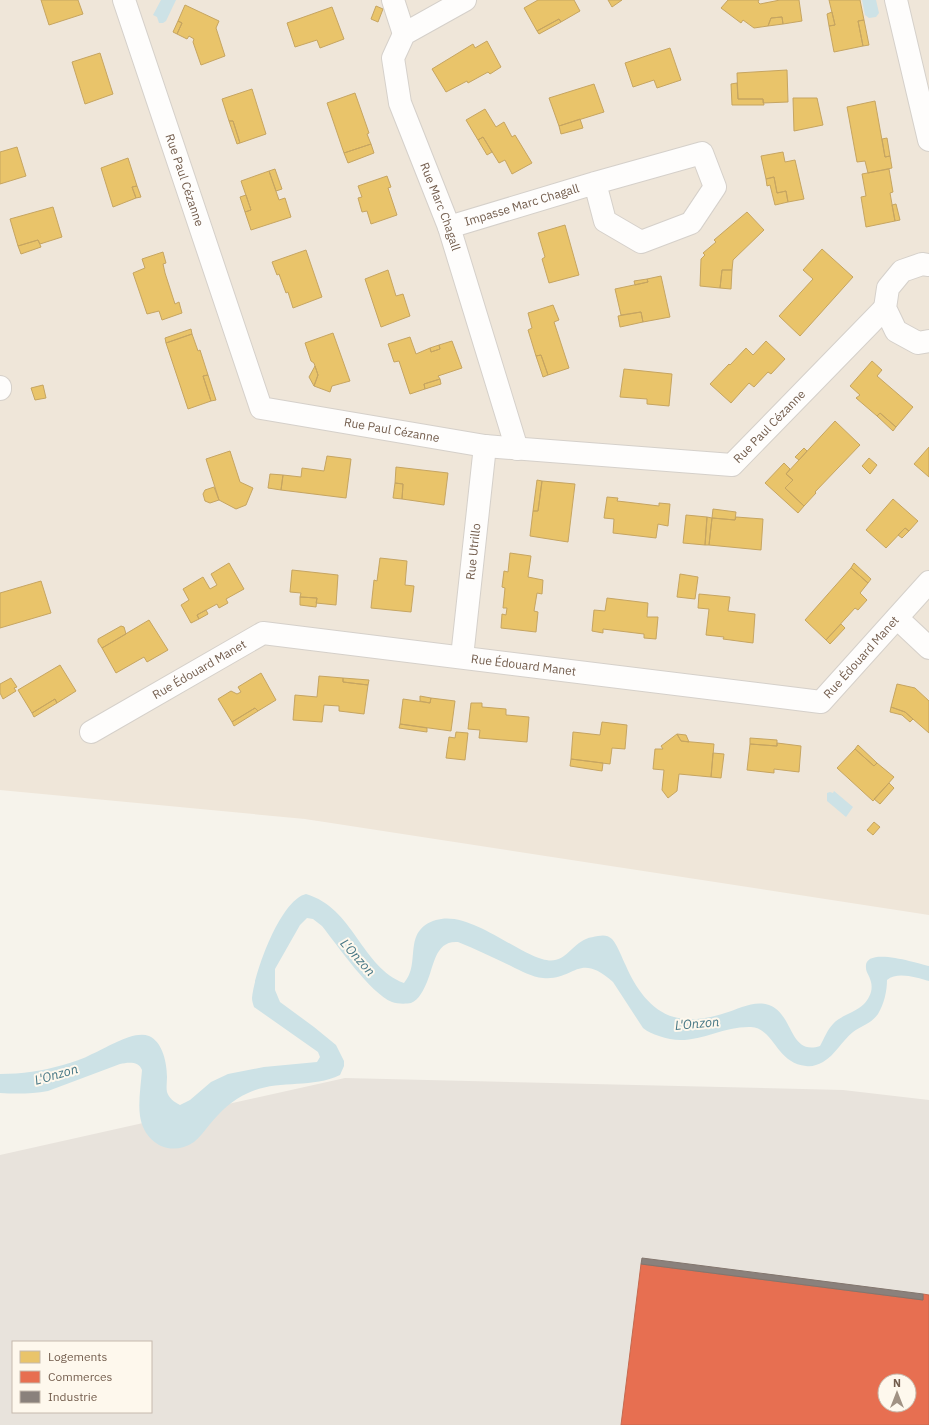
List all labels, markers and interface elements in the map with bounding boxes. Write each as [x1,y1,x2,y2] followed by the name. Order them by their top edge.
[162,132,208,229] street label: Rue Paul Cézanne
[417,160,464,253] street label: Rue Marc Chagall
[462,180,581,229] street label: Impasse Marc Chagall
[730,386,809,466] street label: Rue Paul Cézanne
[343,414,441,445] street label: Rue Paul Cézanne
[462,522,484,581] street label: Rue Utrillo
[820,613,902,701] street label: Rue Édouard Manet
[150,636,249,702] street label: Rue Édouard Manet
[470,651,577,679] street label: Rue Édouard Manet
[336,935,379,980] water label: L'Onzon
[674,1013,720,1034] water label: L'Onzon
[32,1060,80,1089] water label: L'Onzon
[12,1341,152,1413] legend
[48,1349,108,1364] text: Logements
[48,1369,113,1384] text: Commerces
[877,1373,917,1413] north arrow
[893,1376,901,1390] text: N
[48,1389,98,1404] text: Industrie

